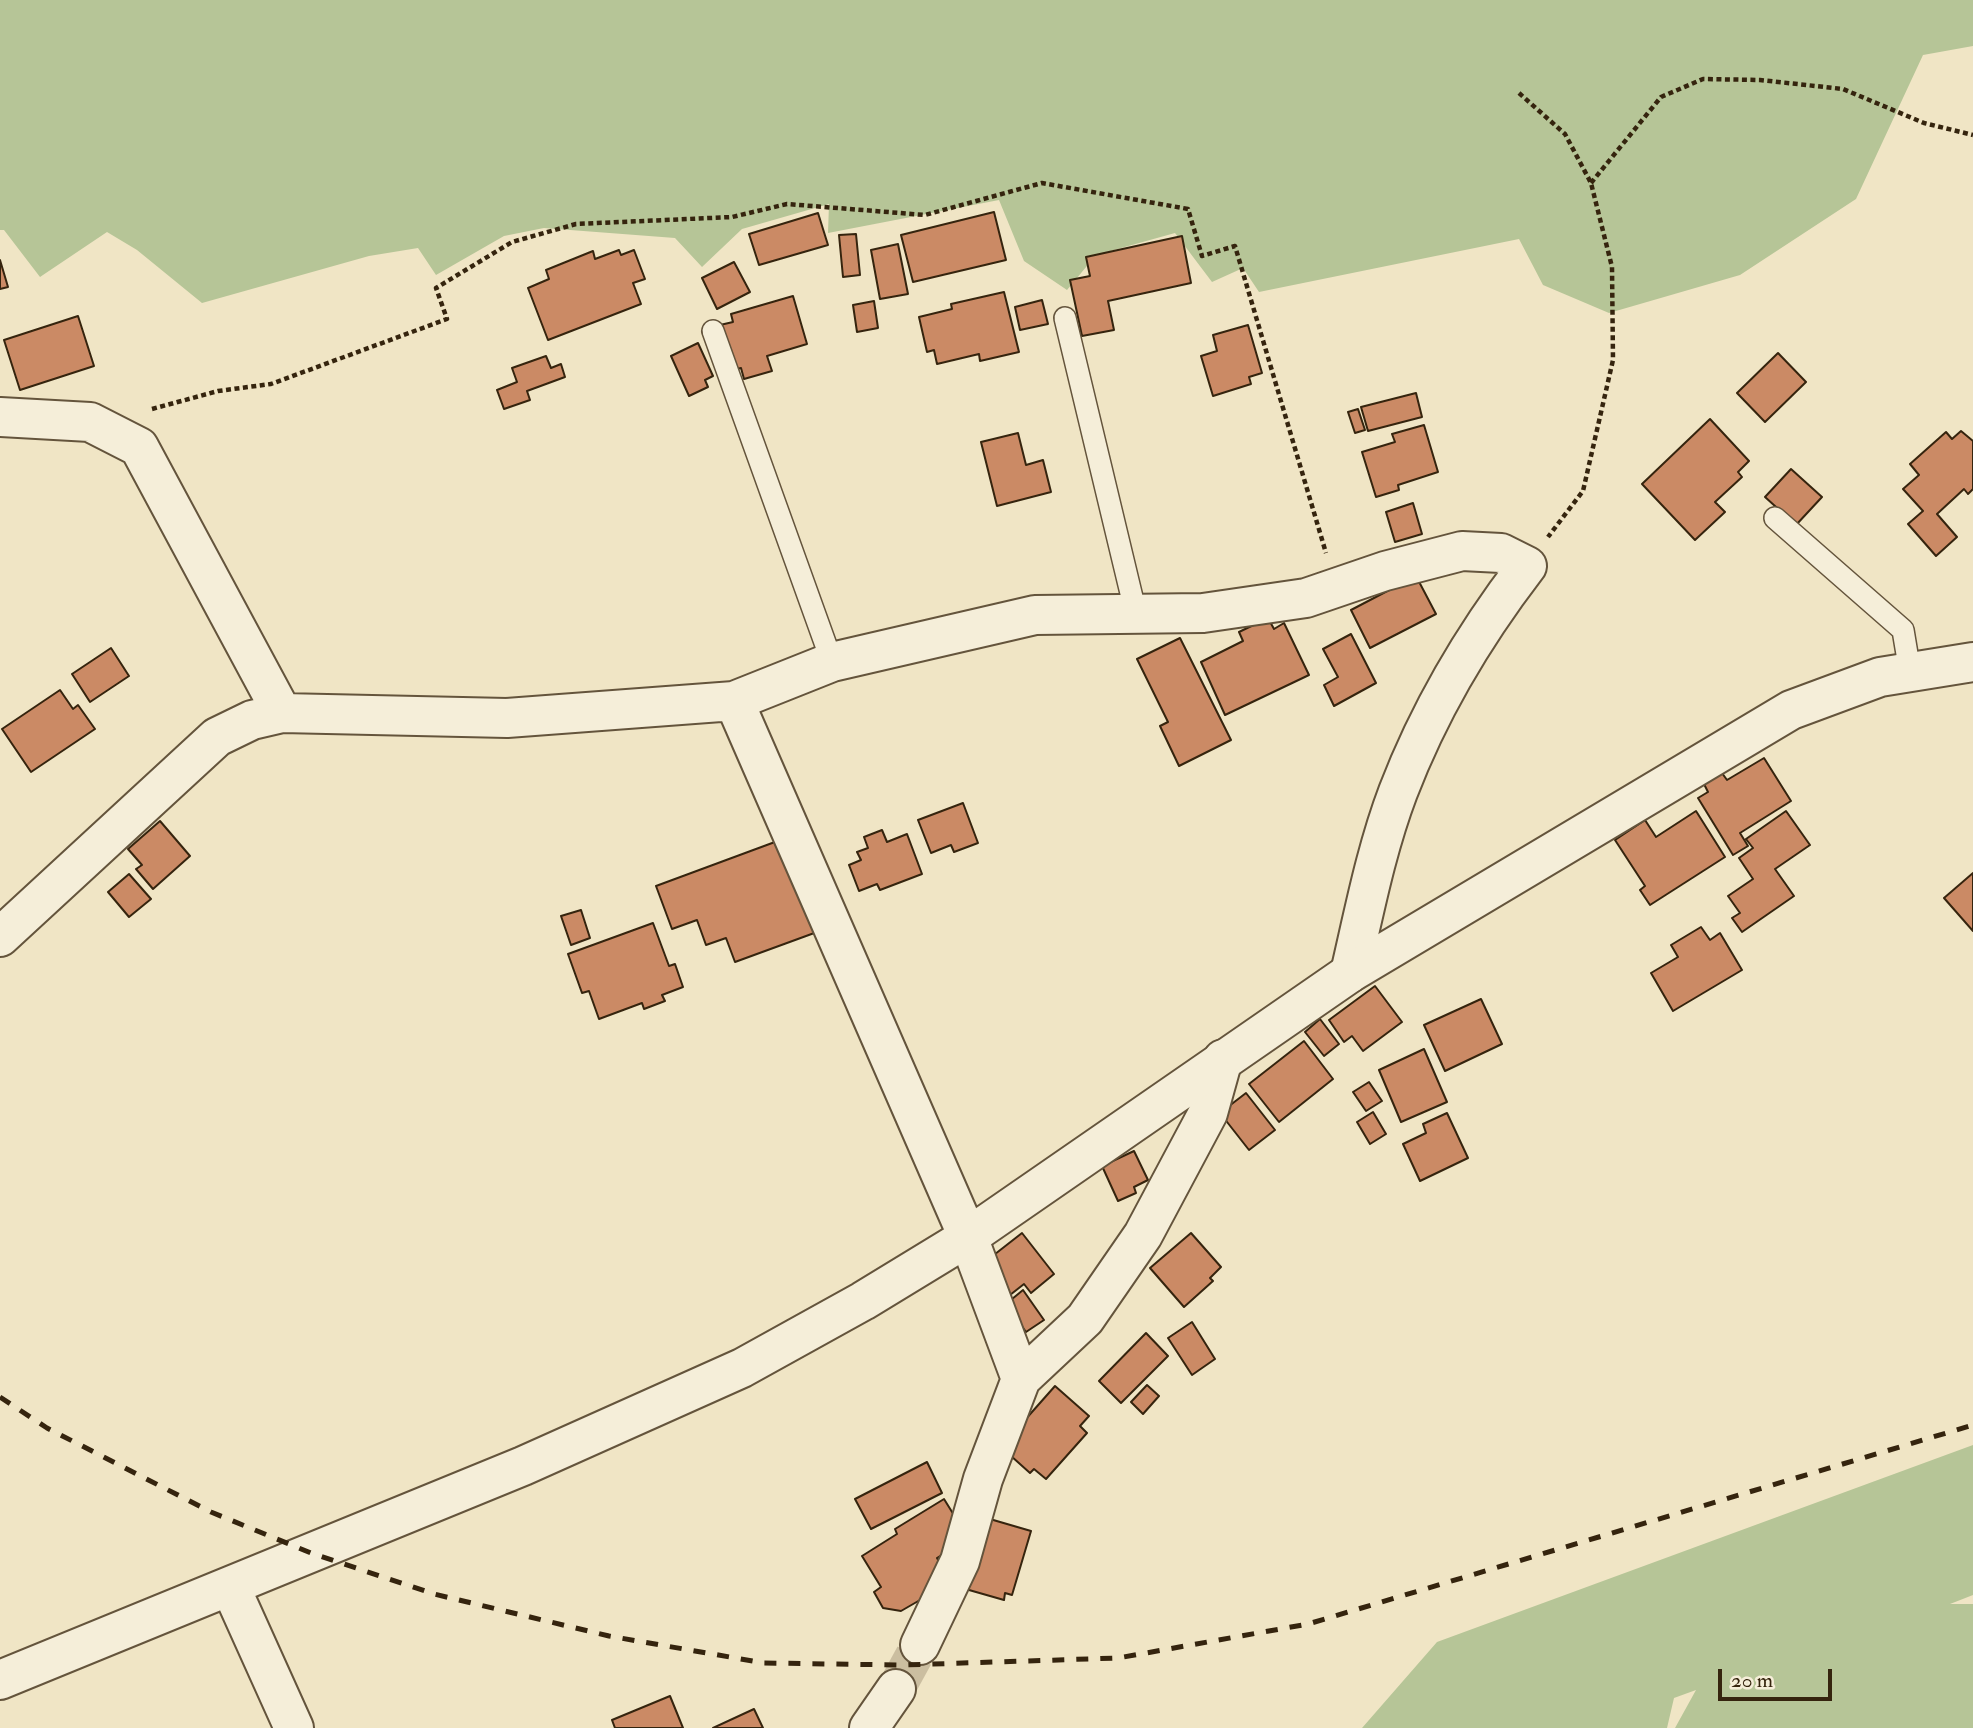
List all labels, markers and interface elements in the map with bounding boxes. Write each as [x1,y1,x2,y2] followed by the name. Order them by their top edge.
[1721,1654,1835,1698] scale bar
[1731,1667,1773,1694] text: 20 m

